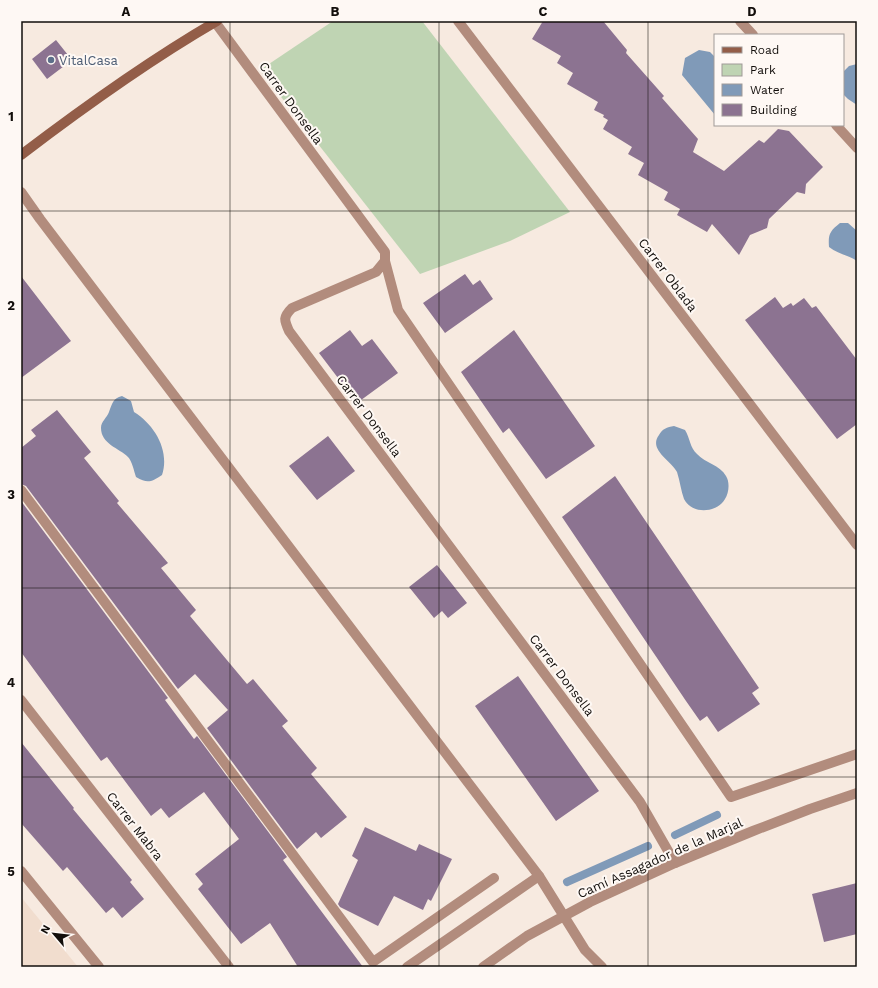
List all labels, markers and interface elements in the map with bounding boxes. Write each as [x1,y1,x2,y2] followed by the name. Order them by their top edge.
[122,4,131,19] text: A
[331,4,340,19] text: B
[539,4,548,19] text: C
[747,4,757,19] text: D
[714,34,844,126] legend
[750,43,779,57] text: Road
[59,53,119,68] place label: VitalCasa
[46,55,56,65] marker: VitalCasa
[256,59,326,148] street label: Carrer Donsella
[750,63,776,77] text: Park
[750,83,785,97] text: Water
[750,103,797,117] text: Building
[8,109,14,124] text: 1
[635,235,701,315] street label: Carrer Oblada
[7,298,15,313] text: 2
[333,372,405,460] street label: Carrer Donsella
[7,487,15,502] text: 3
[526,631,598,719] street label: Carrer Donsella
[7,675,16,690] text: 4
[104,789,167,864] street label: Carrer Mabra
[575,815,745,901] street label: Camí Assagador de la Marjal
[7,864,15,879] text: 5
[34,914,74,954] north arrow
[38,923,53,936] text: N

